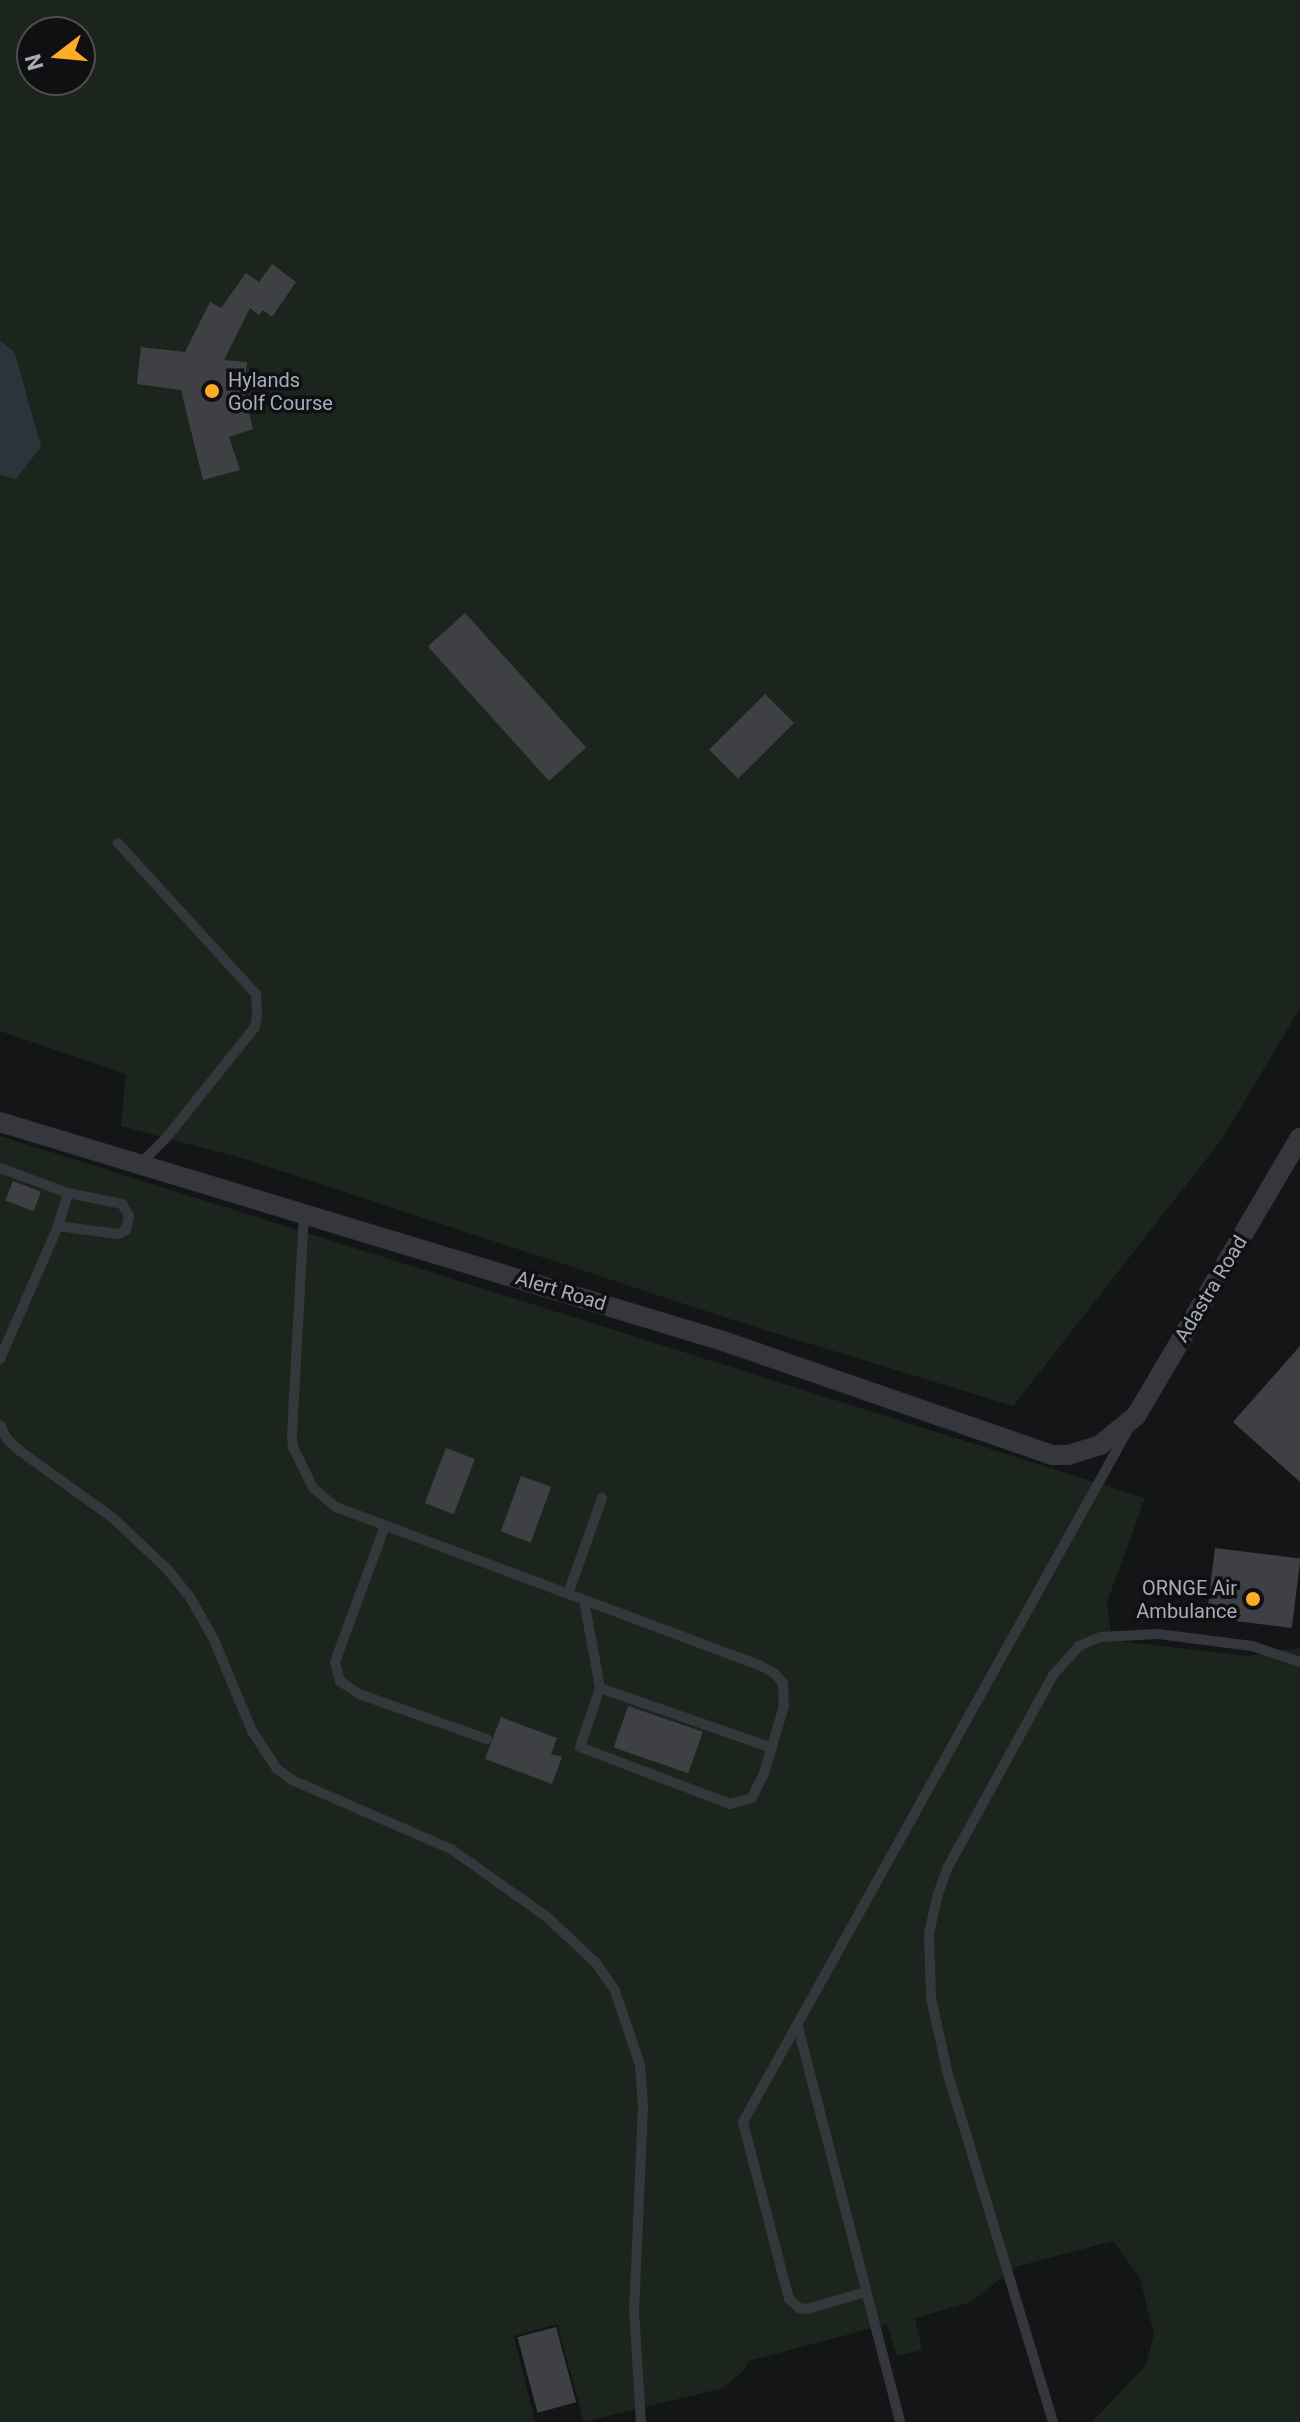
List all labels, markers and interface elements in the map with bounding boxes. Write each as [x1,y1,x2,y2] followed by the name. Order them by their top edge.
[16,16,96,96] north arrow
[20,51,49,73] text: N
[228,368,333,415] place label: Hylands Golf Course
[203,382,221,400] marker: Hylands Golf Course
[1170,1231,1252,1347] street label: Adastra Road
[513,1266,609,1316] street label: Alert Road
[1136,1576,1237,1623] place label: ORNGE Air Ambulance
[1244,1590,1262,1608] marker: ORNGE Air Ambulance

